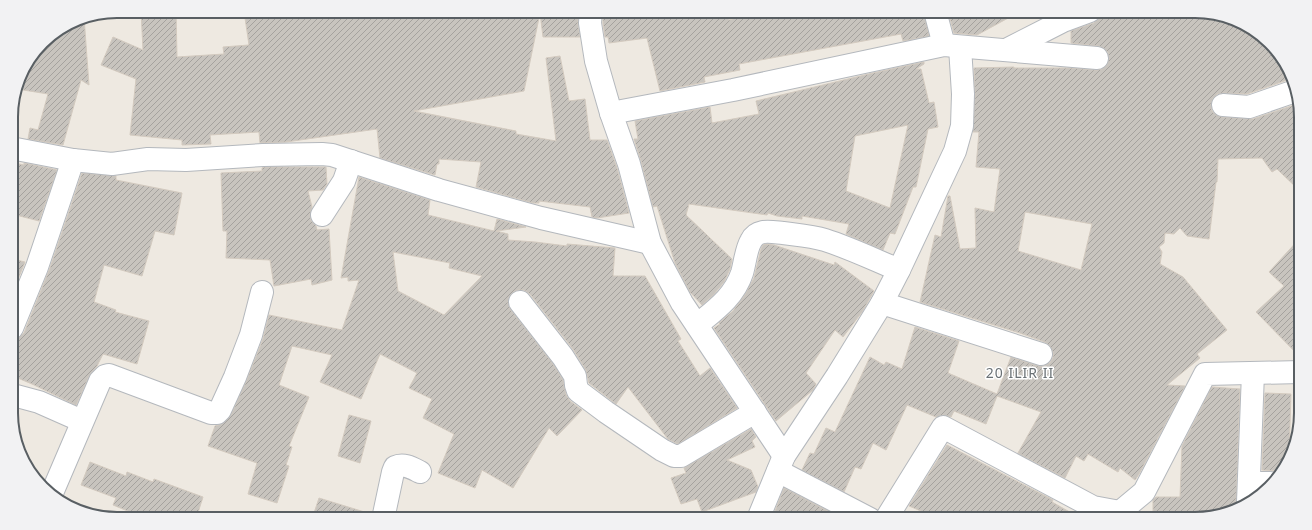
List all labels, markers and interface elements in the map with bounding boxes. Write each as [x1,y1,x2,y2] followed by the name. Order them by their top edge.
[986,363,1054,382] district label: 20 ILIR II

